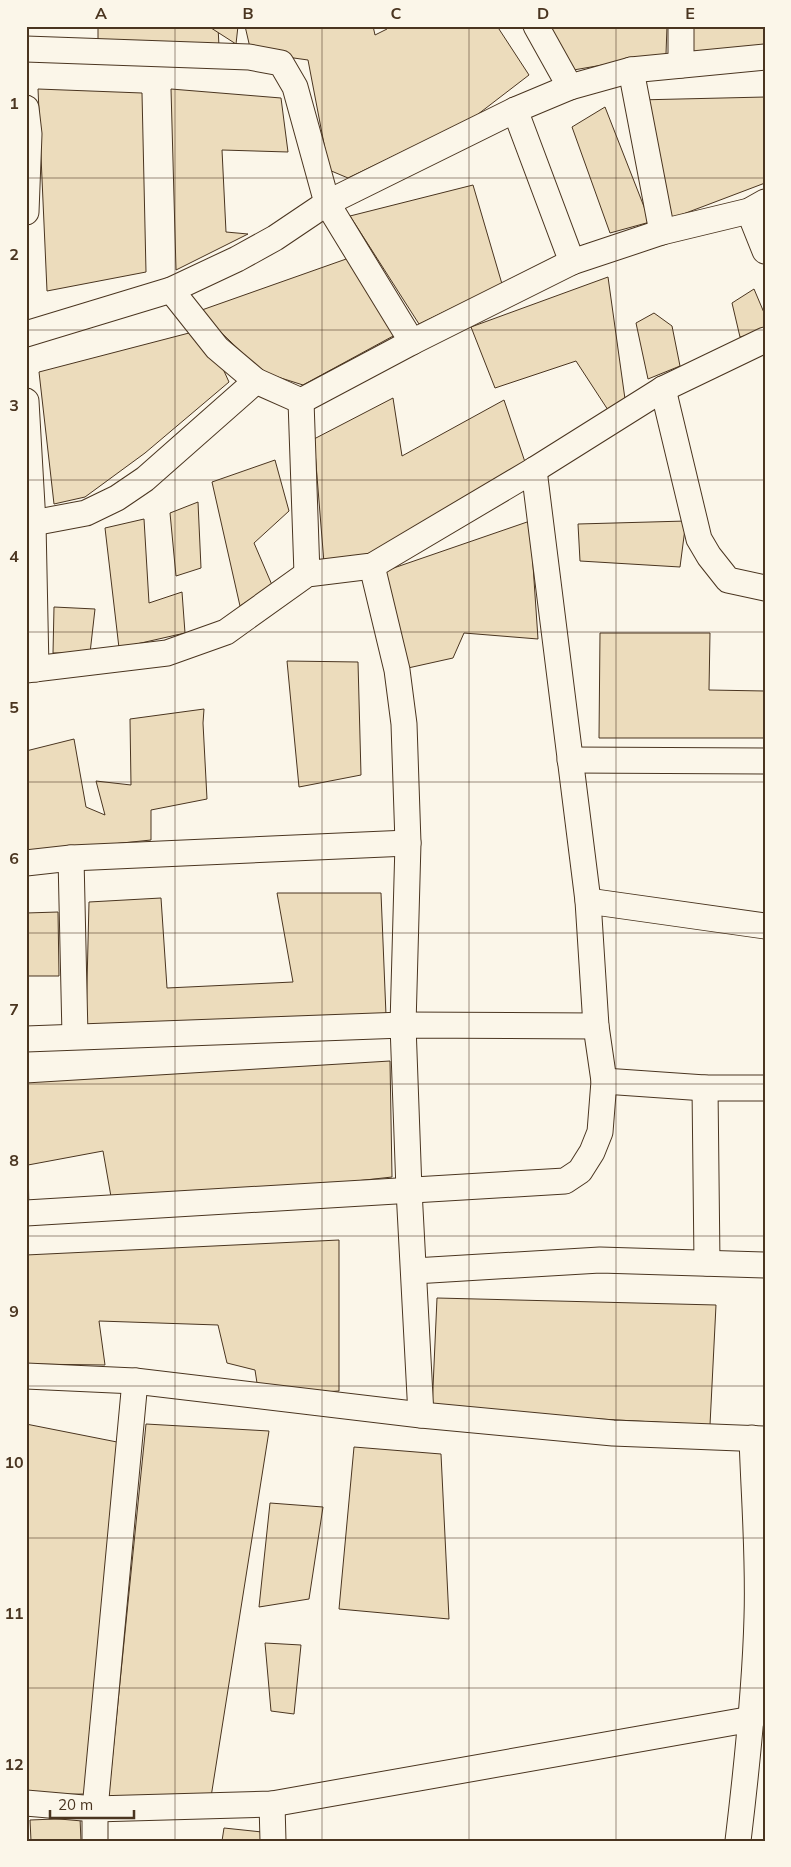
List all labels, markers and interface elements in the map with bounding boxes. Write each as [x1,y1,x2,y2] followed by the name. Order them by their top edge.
[95,3,107,23] text: A
[242,3,254,23] text: B
[391,3,402,23] text: C
[537,3,549,23] text: D
[685,3,695,23] text: E
[9,93,19,113] text: 1
[9,244,19,264] text: 2
[9,395,19,415] text: 3
[9,546,19,566] text: 4
[9,697,19,717] text: 5
[9,848,19,868] text: 6
[9,999,19,1019] text: 7
[9,1150,19,1170] text: 8
[9,1301,19,1321] text: 9
[4,1452,24,1472] text: 10
[4,1603,24,1623] text: 11
[4,1754,24,1774] text: 12
[50,1787,134,1819] scale bar
[58,1795,93,1814] text: 20 m

